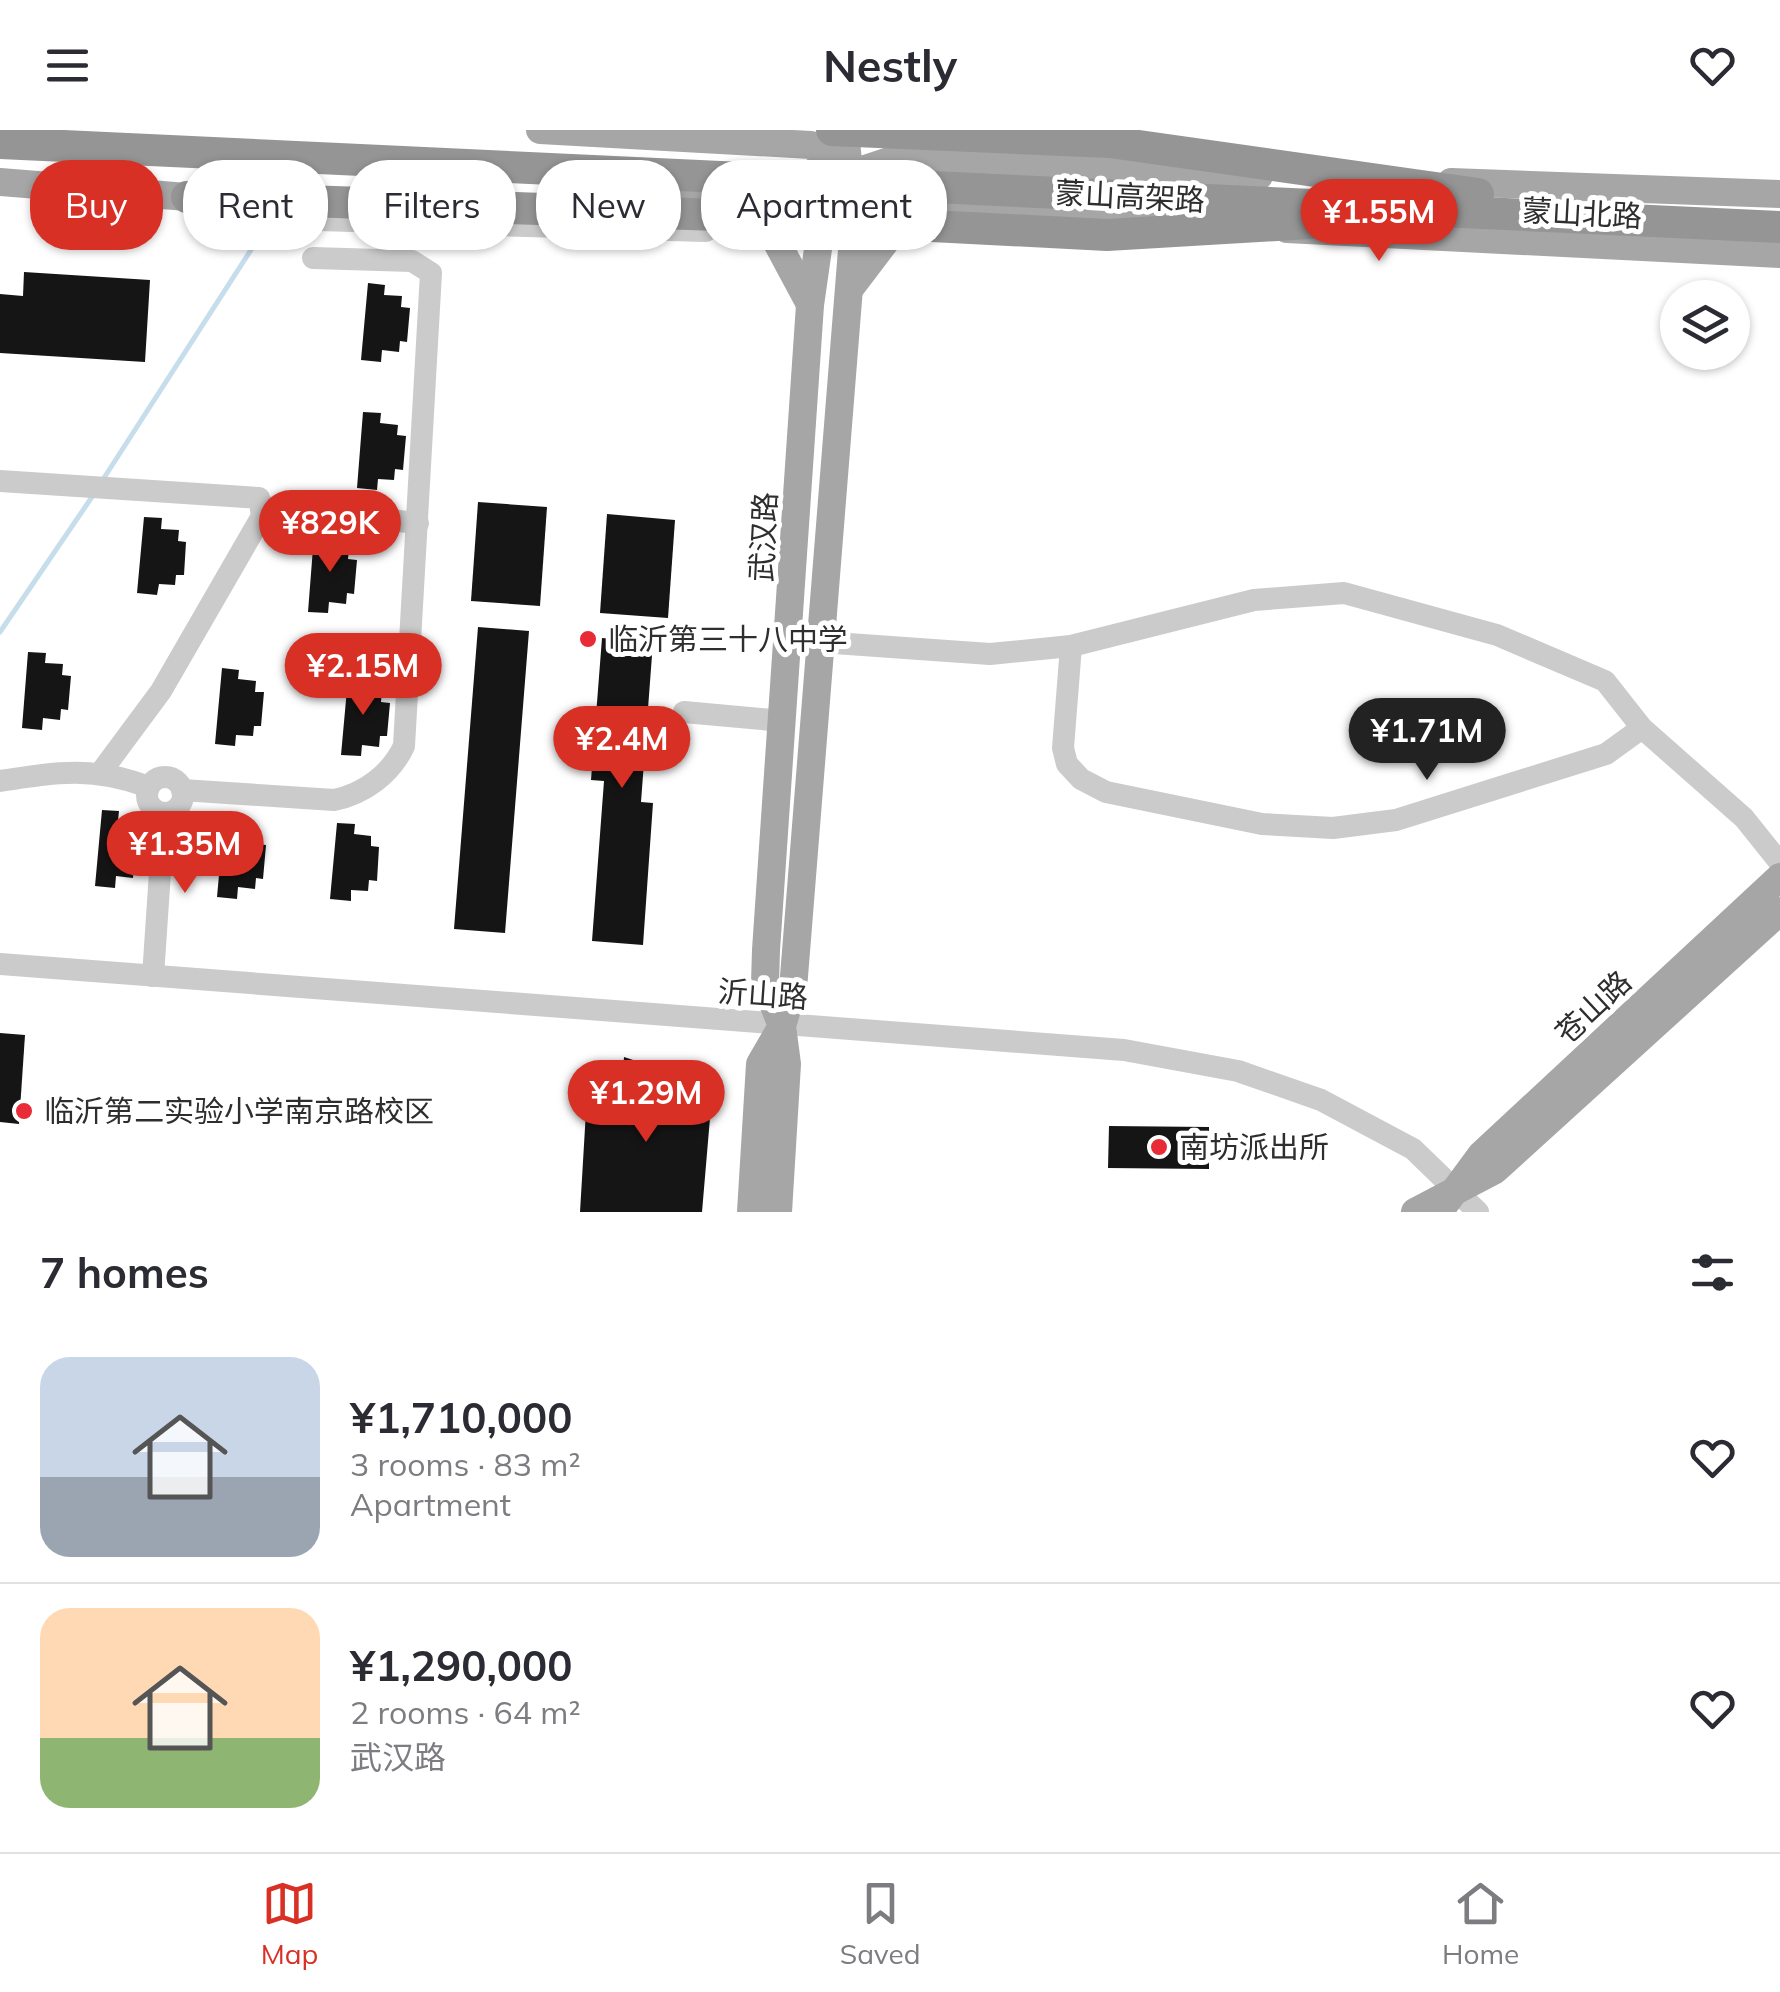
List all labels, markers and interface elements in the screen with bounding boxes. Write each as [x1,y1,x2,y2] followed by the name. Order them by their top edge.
[823,37,957,93] text: Nestly
[40,38,95,93] icon: menu
[1685,38,1740,93] icon: heart
[30,160,163,250] chip: Buy
[183,160,328,250] chip: Rent
[348,160,516,250] chip: Filters
[536,160,681,250] chip: New
[701,160,947,250] chip: Apartment
[1054,173,1206,219] street label: 蒙山高架路
[1298,179,1460,264] pin: ¥1.55M
[1323,191,1435,231] text: ¥1.55M
[1521,191,1643,235] street label: 蒙山北路
[1660,280,1750,370] map controls
[1660,280,1750,370] button: layers
[260,490,400,575] pin: ¥829K
[742,491,784,583] street label: 武汉路
[281,502,379,542] text: ¥829K
[608,620,848,658] place label: 临沂第三十八中学
[577,628,599,650] marker: 临沂第三十八中学
[282,633,444,718] pin: ¥2.15M
[307,645,419,685] text: ¥2.15M
[1346,698,1508,783] pin: ¥1.71M
[552,706,692,791] pin: ¥2.4M
[1371,710,1483,750] text: ¥1.71M
[575,718,669,758] text: ¥2.4M
[104,811,266,896] pin: ¥1.35M
[129,823,241,863] text: ¥1.35M
[1547,962,1639,1052] street label: 苍山路
[717,972,809,1016] street label: 沂山路
[565,1060,727,1145] pin: ¥1.29M
[590,1072,702,1112] text: ¥1.29M
[44,1092,434,1130] place label: 临沂第二实验小学南京路校区
[13,1100,35,1122] marker: 临沂第二实验小学南京路校区
[1179,1128,1329,1166] place label: 南坊派出所
[1148,1136,1170,1158] marker: 南坊派出所
[1685,1245,1740,1300] icon: filters
[40,1246,209,1299] text: 7 homes
[350,1391,572,1444] text: ¥1,710,000
[120,1397,240,1517] icon: home
[1685,1430,1740,1485] icon: heart
[350,1444,581,1484] text: 3 rooms · 83 m²
[350,1484,511,1524] text: Apartment
[350,1639,572,1692] text: ¥1,290,000
[120,1648,240,1768] icon: home
[1685,1681,1740,1736] icon: heart
[350,1692,581,1732] text: 2 rooms · 64 m²
[350,1737,446,1777] text: 武汉路
[261,1876,318,1971] tab: Map
[840,1876,921,1971] tab: Saved
[1442,1876,1519,1971] tab: Home

